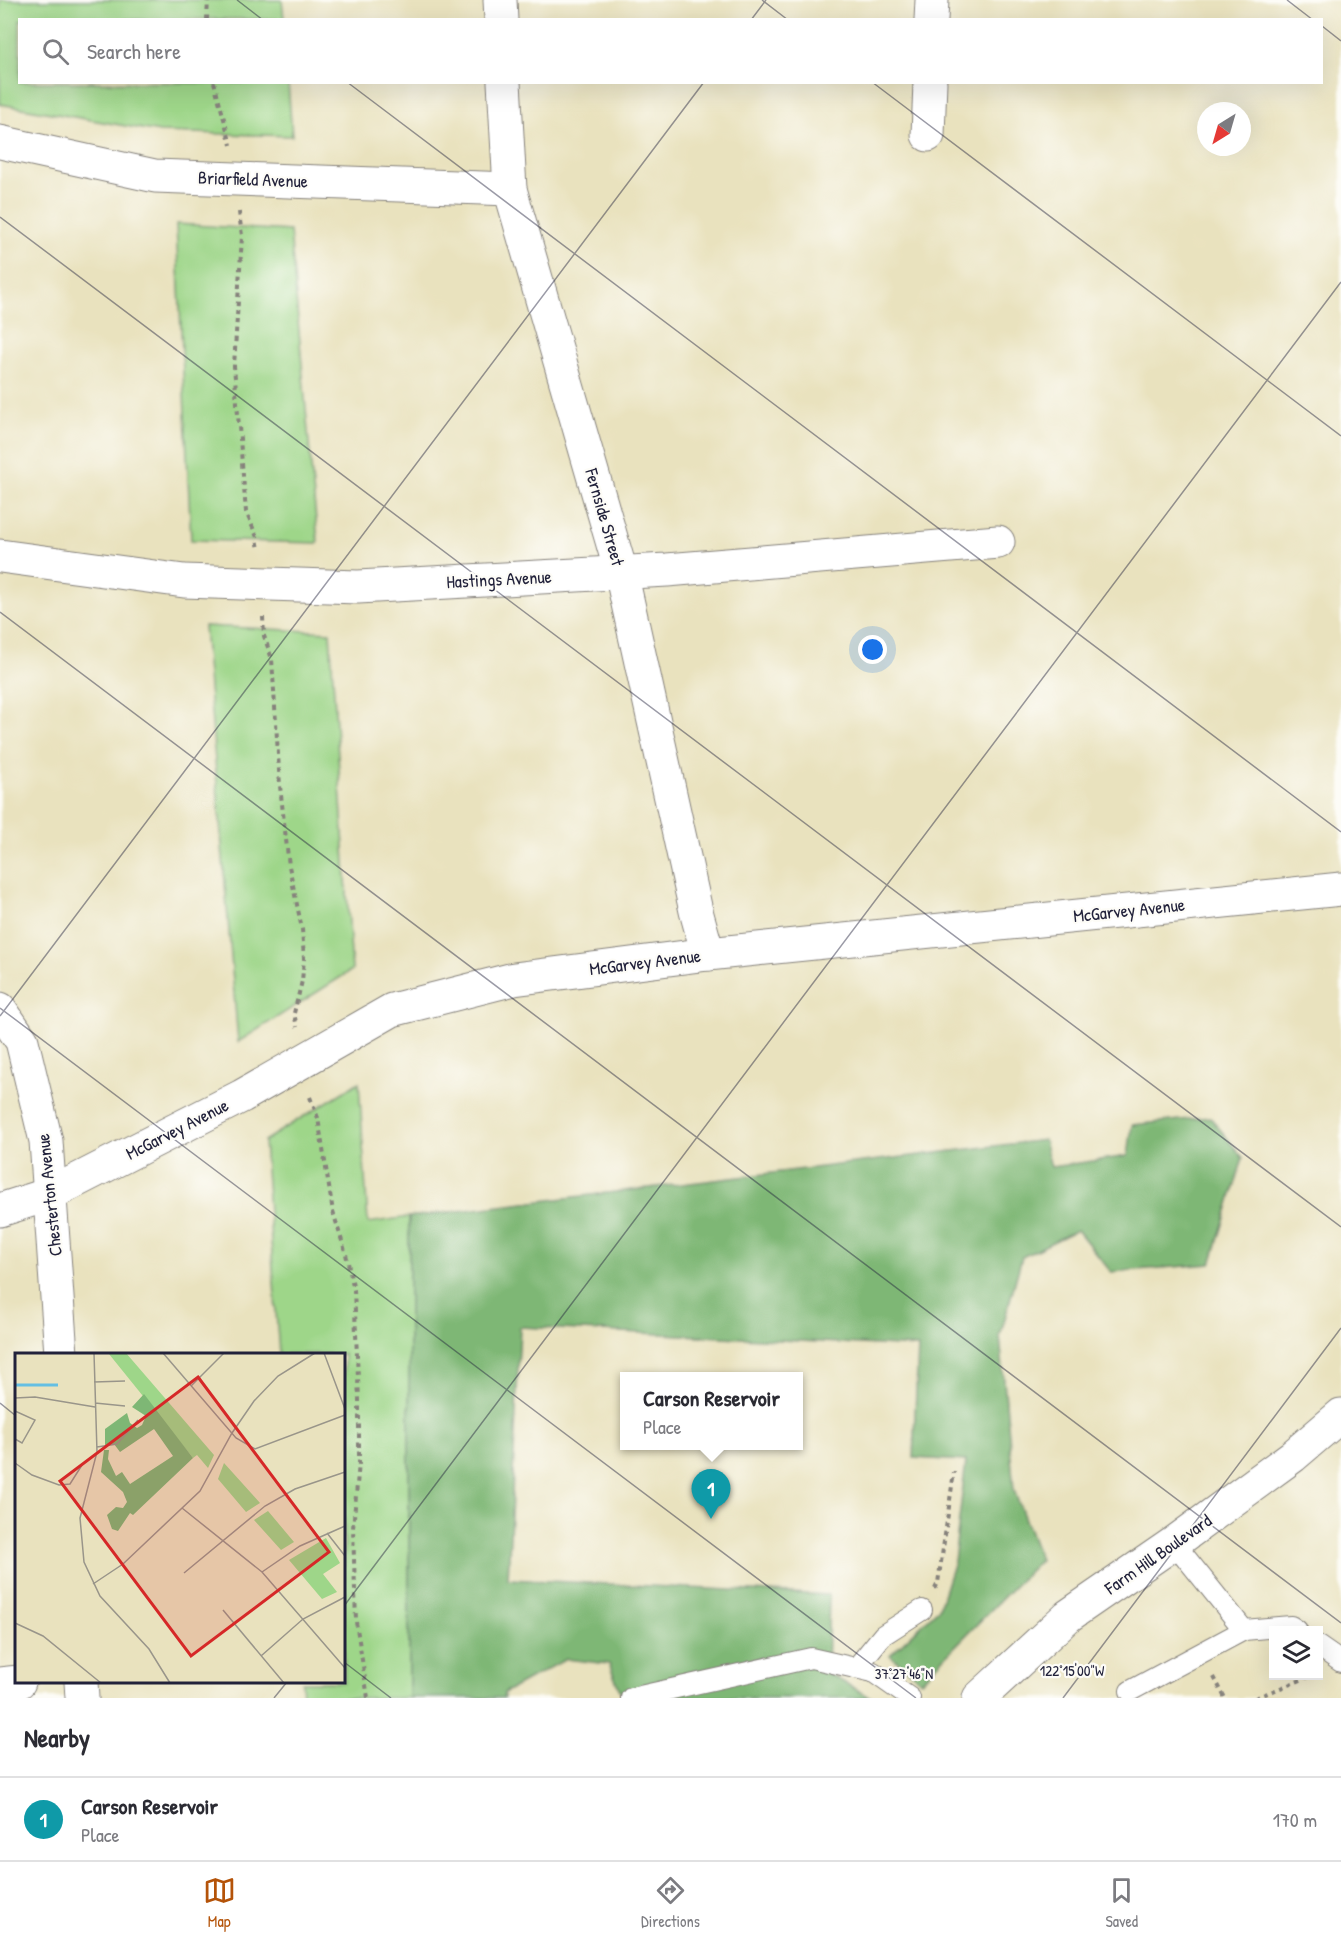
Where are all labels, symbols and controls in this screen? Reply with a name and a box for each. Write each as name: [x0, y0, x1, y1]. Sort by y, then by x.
search box: [18, 18, 1323, 84]
icon: search: [39, 35, 72, 68]
text: Search here: [87, 36, 181, 66]
north arrow: [1197, 102, 1251, 156]
street label: Briarfield Avenue: [198, 165, 308, 193]
street label: Fernside Street: [579, 464, 631, 569]
street label: Hastings Avenue: [446, 564, 552, 594]
your location: [858, 635, 887, 664]
street label: McGarvey Avenue: [1072, 892, 1186, 928]
street label: McGarvey Avenue: [588, 943, 702, 981]
street label: McGarvey Avenue: [121, 1092, 233, 1166]
street label: Chesterton Avenue: [30, 1132, 68, 1258]
inset map: [15, 1353, 345, 1683]
popup: [620, 1372, 803, 1450]
text: Carson Reservoir: [643, 1383, 780, 1413]
text: Place: [643, 1413, 682, 1440]
pin: 1: [692, 1470, 730, 1519]
street label: Farm Hill Boulevard: [1099, 1508, 1216, 1601]
map controls: [1269, 1626, 1323, 1680]
button: layers: [1269, 1626, 1323, 1680]
text: 122°15'00"W: [1040, 1660, 1105, 1681]
text: 37°27'46"N: [875, 1663, 933, 1684]
text: Nearby: [24, 1720, 90, 1755]
text: Carson Reservoir: [81, 1791, 218, 1821]
text: 1: [40, 1806, 47, 1833]
text: 170 m: [1273, 1806, 1317, 1833]
text: Place: [81, 1821, 120, 1848]
tab: Map: [203, 1874, 236, 1932]
tab: Directions: [641, 1874, 700, 1932]
tab: Saved: [1105, 1874, 1138, 1932]

